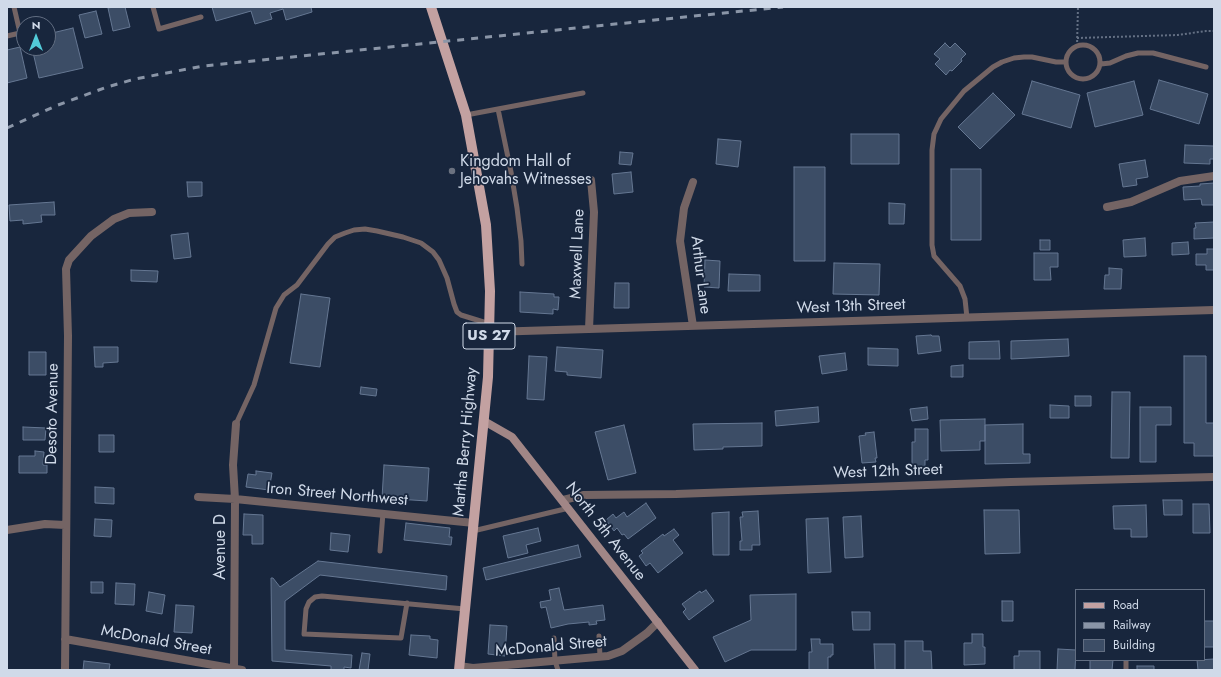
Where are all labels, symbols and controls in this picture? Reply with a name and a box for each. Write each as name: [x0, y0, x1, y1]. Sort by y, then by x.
north arrow: [16, 16, 56, 56]
text: N: [32, 17, 40, 33]
place label: Kingdom Hall of Jehovahs Witnesses: [460, 152, 591, 190]
marker: Kingdom Hall of Jehovahs Witnesses: [447, 166, 457, 176]
street label: Maxwell Lane: [567, 209, 589, 299]
street label: Arthur Lane: [686, 235, 714, 315]
street label: West 13th Street: [796, 296, 906, 318]
road number: US 27: [463, 323, 515, 349]
street label: Desoto Avenue: [43, 363, 63, 465]
street label: Martha Berry Highway: [450, 366, 482, 518]
street label: West 12th Street: [833, 460, 943, 484]
street label: Iron Street Northwest: [265, 479, 409, 511]
street label: North 5th Avenue: [561, 479, 649, 585]
street label: Avenue D: [211, 514, 231, 580]
legend: [1075, 589, 1205, 661]
text: Road: [1113, 596, 1139, 614]
text: Railway: [1113, 616, 1151, 634]
street label: McDonald Street: [99, 622, 213, 660]
street label: McDonald Street: [494, 633, 608, 661]
text: Building: [1113, 636, 1155, 654]

